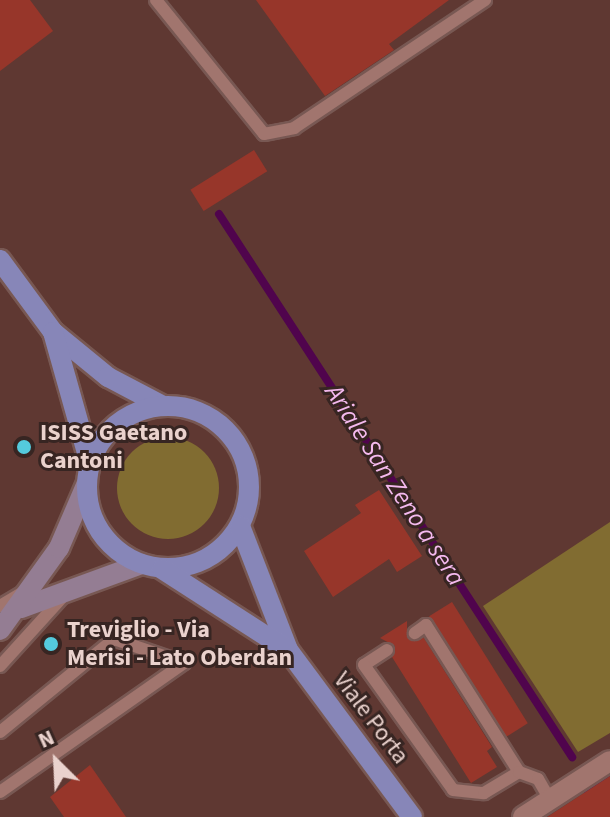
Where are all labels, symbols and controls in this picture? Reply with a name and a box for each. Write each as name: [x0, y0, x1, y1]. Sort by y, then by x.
water label: Ariale San Zeno a sera: [318, 378, 472, 592]
place label: ISISS Gaetano Cantoni: [40, 419, 187, 475]
marker: ISISS Gaetano Cantoni: [15, 438, 33, 456]
place label: Treviglio - Via Merisi - Lato Oberdan: [67, 616, 292, 672]
marker: Treviglio - Via Merisi - Lato Oberdan: [42, 635, 60, 653]
street label: Viale Porta: [327, 667, 415, 769]
north arrow: [16, 721, 96, 801]
text: N: [33, 721, 59, 757]

